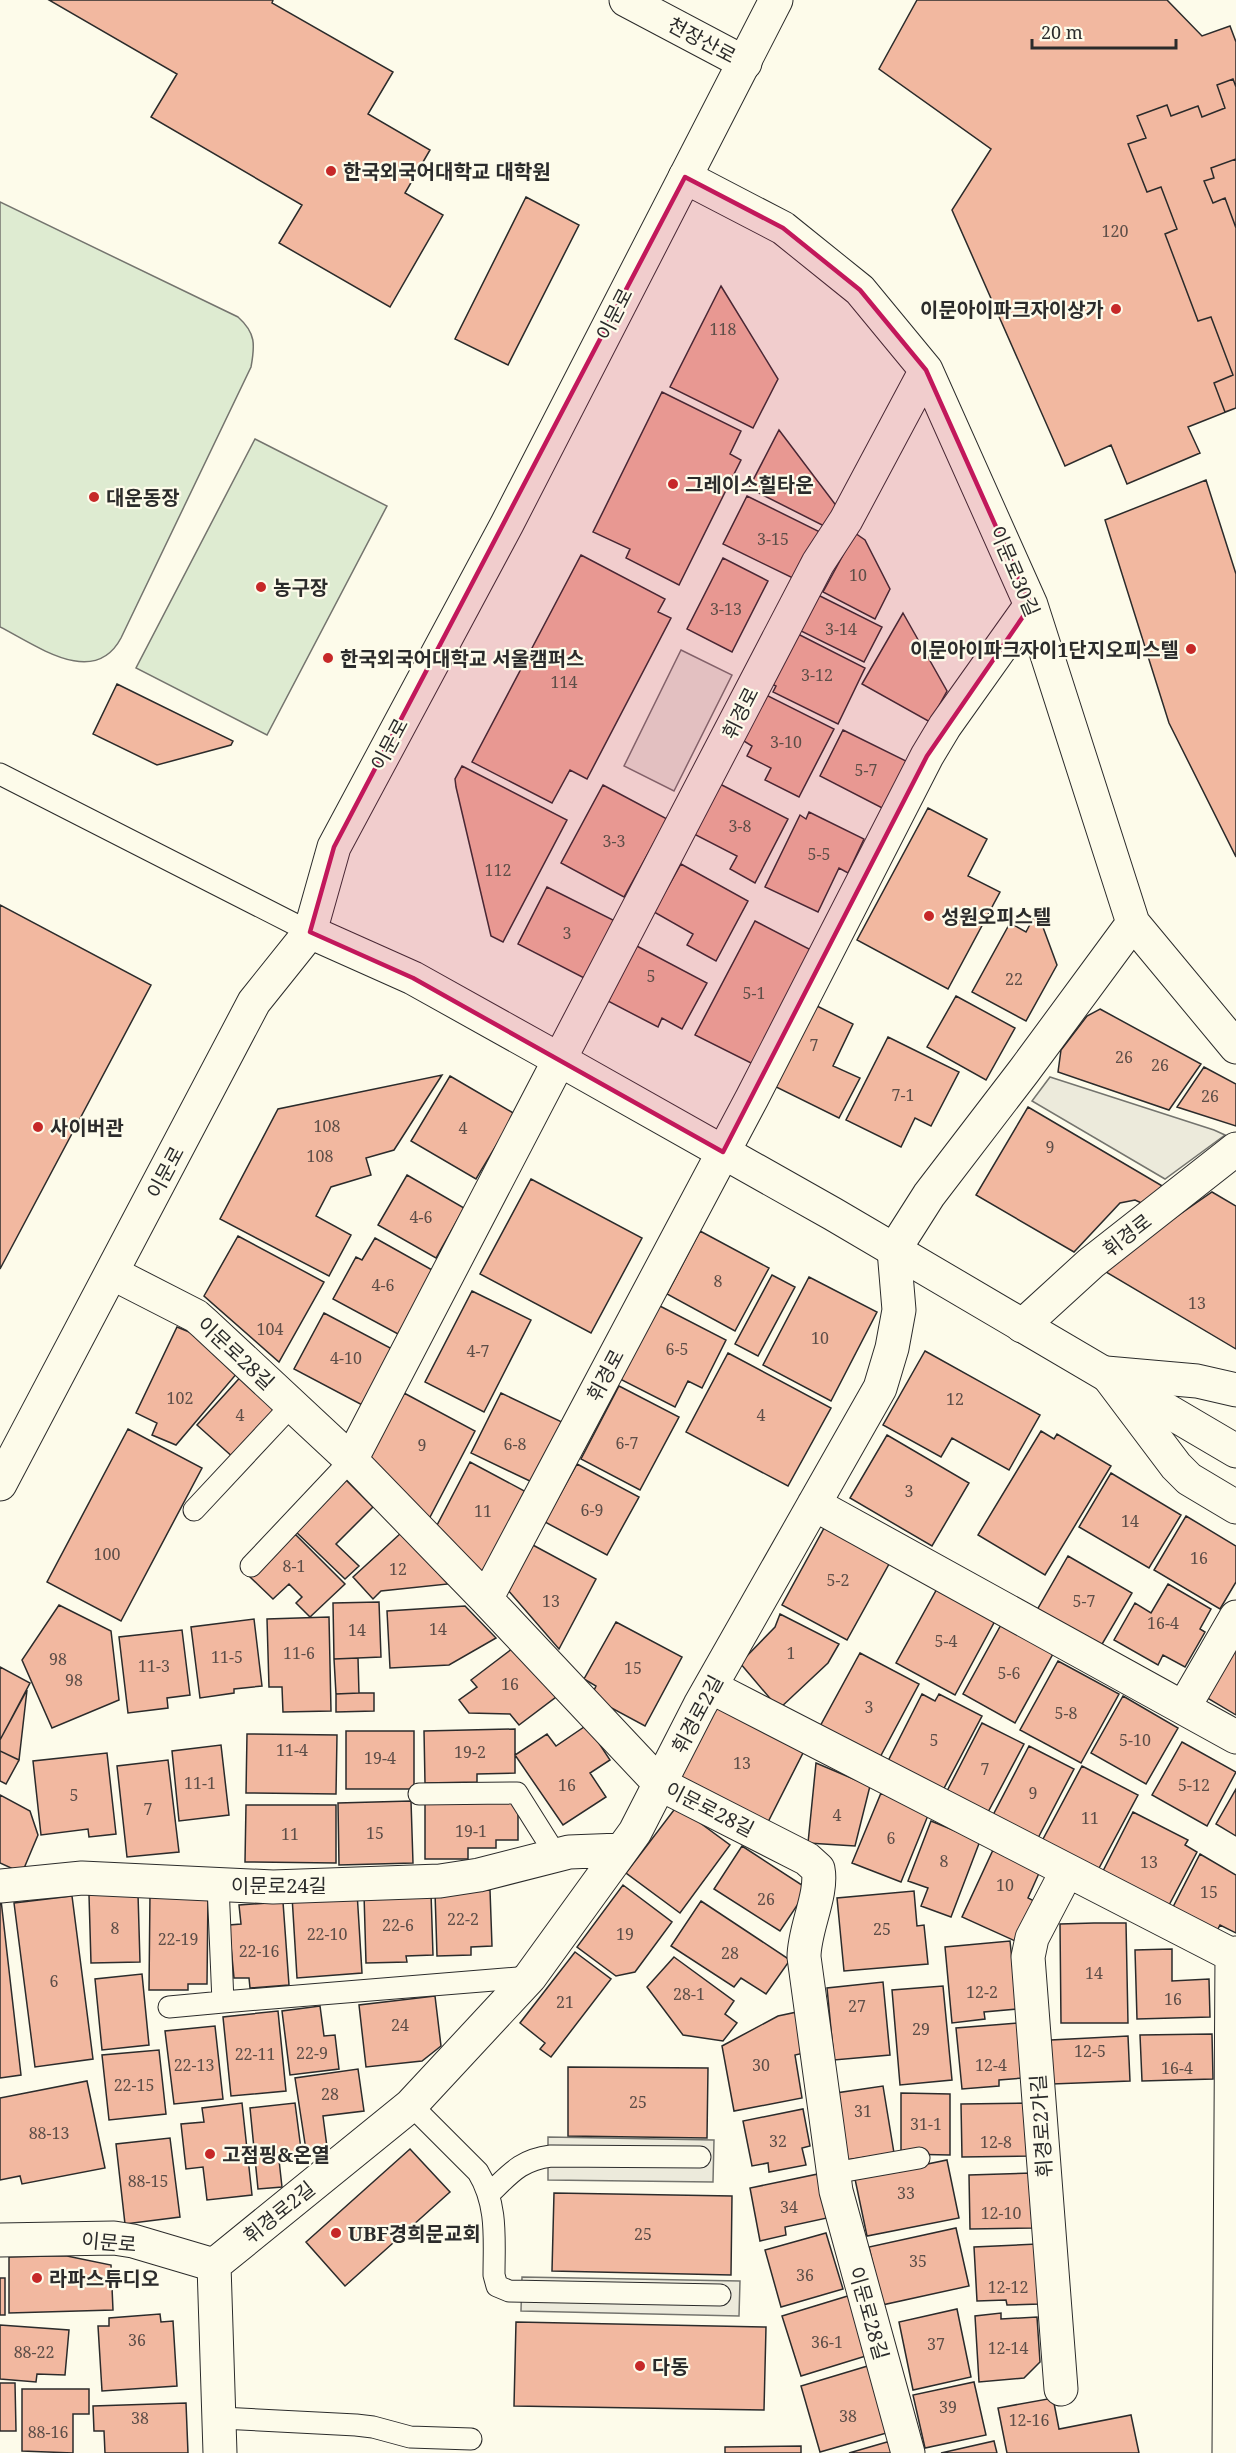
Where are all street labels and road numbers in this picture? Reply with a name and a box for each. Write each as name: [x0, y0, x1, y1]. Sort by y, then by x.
street label: 천장산로: [663, 11, 741, 69]
street label: 이문로: [589, 283, 639, 345]
street label: 이문로30길: [984, 522, 1046, 620]
street label: 휘경로: [715, 682, 765, 744]
street label: 이문로: [364, 713, 414, 775]
street label: 이문로: [140, 1141, 190, 1203]
street label: 휘경로: [1097, 1207, 1157, 1263]
street label: 이문로28길: [192, 1310, 280, 1396]
street label: 휘경로: [580, 1344, 630, 1406]
street label: 휘경로2길: [665, 1670, 729, 1758]
street label: 이문로28길: [661, 1775, 759, 1843]
street label: 이문로24길: [231, 1872, 327, 1899]
street label: 휘경로2가길: [1024, 2074, 1058, 2178]
street label: 휘경로2길: [238, 2175, 320, 2249]
street label: 이문로: [80, 2226, 138, 2258]
street label: 이문로28길: [843, 2263, 895, 2363]

